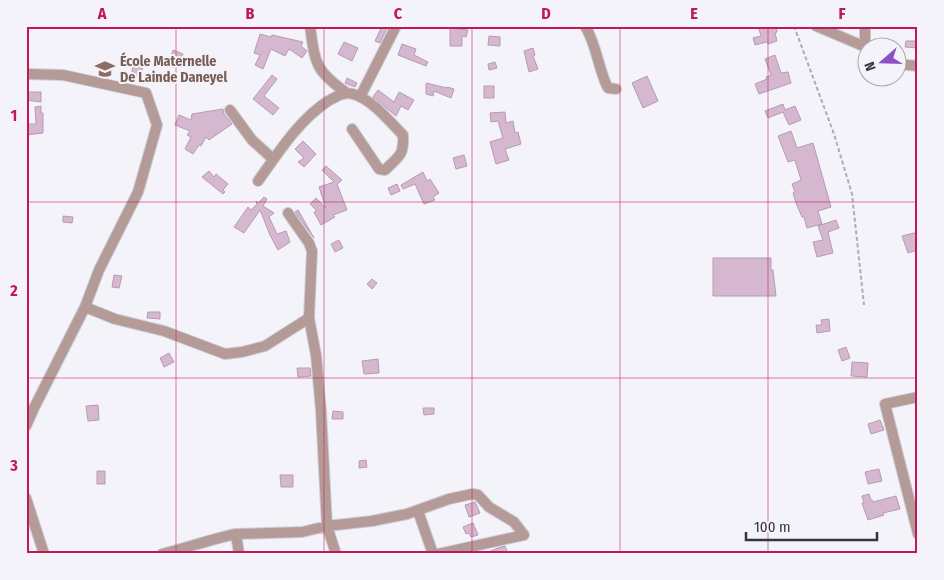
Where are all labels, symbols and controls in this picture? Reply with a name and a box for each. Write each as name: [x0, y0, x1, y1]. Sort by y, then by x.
text: A: [97, 4, 107, 23]
text: B: [246, 4, 255, 23]
text: C: [394, 4, 403, 23]
text: D: [541, 4, 551, 23]
text: E: [690, 4, 698, 23]
text: F: [838, 4, 846, 23]
north arrow: [856, 38, 906, 88]
place label: École Maternelle De Lainde Daneyel: [120, 52, 227, 86]
school or university icon: École Maternelle De Lainde Daneyel: [94, 58, 116, 80]
text: N: [861, 59, 880, 73]
text: 1: [11, 106, 17, 125]
text: 2: [9, 281, 18, 300]
text: 3: [9, 456, 18, 475]
scale bar: [746, 510, 878, 542]
text: 100 m: [754, 518, 791, 536]

